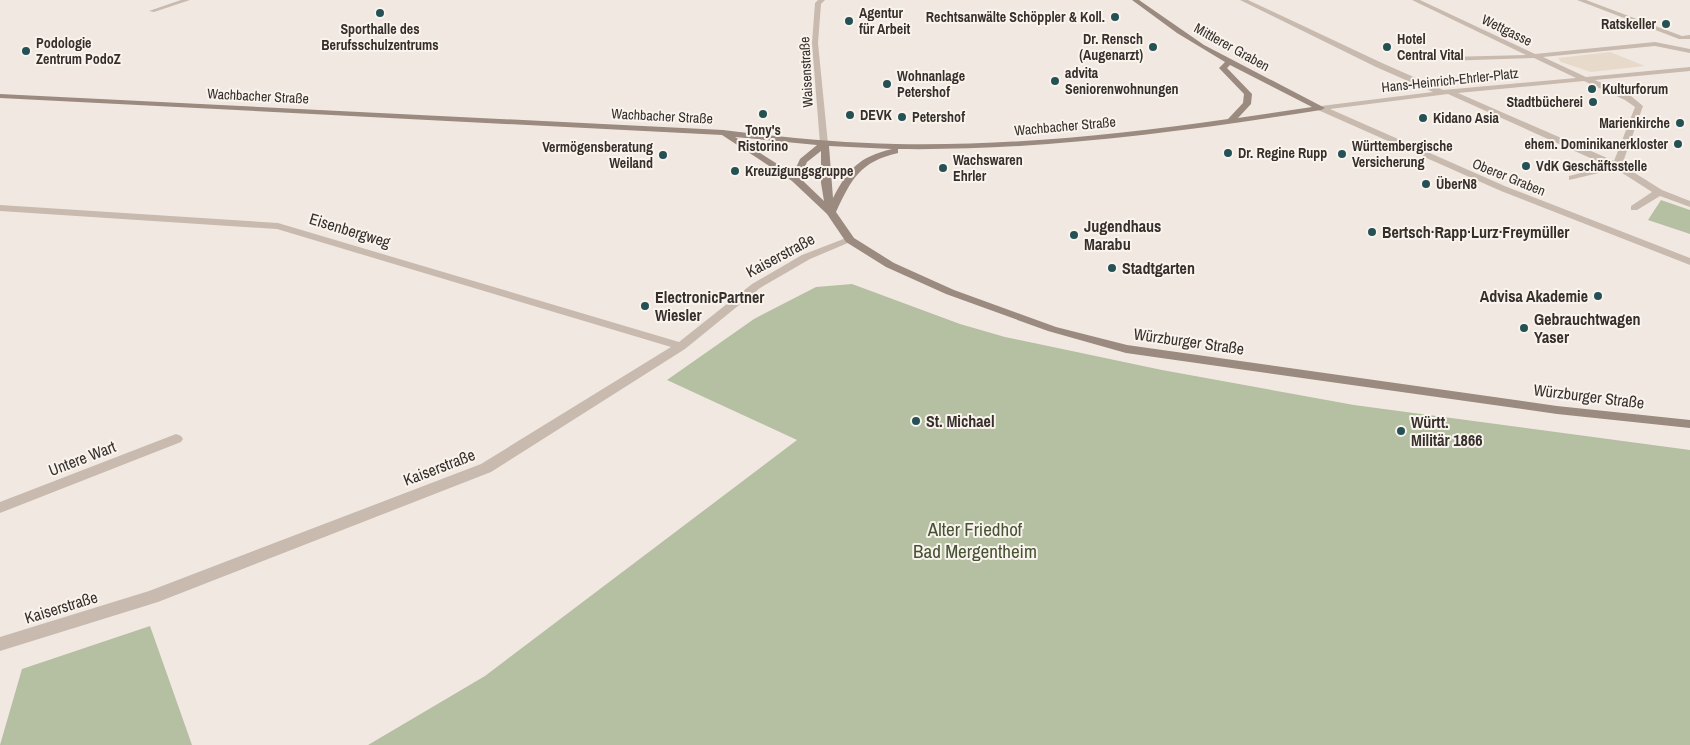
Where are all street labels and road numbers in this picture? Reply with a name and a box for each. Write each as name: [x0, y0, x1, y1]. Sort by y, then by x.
street label: Wettgasse: [1479, 10, 1535, 50]
street label: Mittlerer Graben: [1191, 19, 1273, 75]
street label: Waisenstraße: [795, 36, 817, 108]
street label: Hans-Heinrich-Ehrler-Platz: [1381, 64, 1520, 96]
street label: Wachbacher Straße: [207, 84, 309, 108]
street label: Wachbacher Straße: [611, 104, 713, 128]
street label: Wachbacher Straße: [1014, 113, 1116, 139]
street label: Oberer Graben: [1470, 154, 1548, 200]
street label: Eisenbergweg: [307, 207, 394, 253]
street label: Kaiserstraße: [742, 228, 818, 282]
street label: Würzburger Straße: [1132, 322, 1246, 360]
street label: Würzburger Straße: [1532, 378, 1646, 414]
street label: Untere Wart: [45, 435, 119, 481]
street label: Kaiserstraße: [400, 443, 478, 491]
street label: Kaiserstraße: [22, 586, 100, 628]

